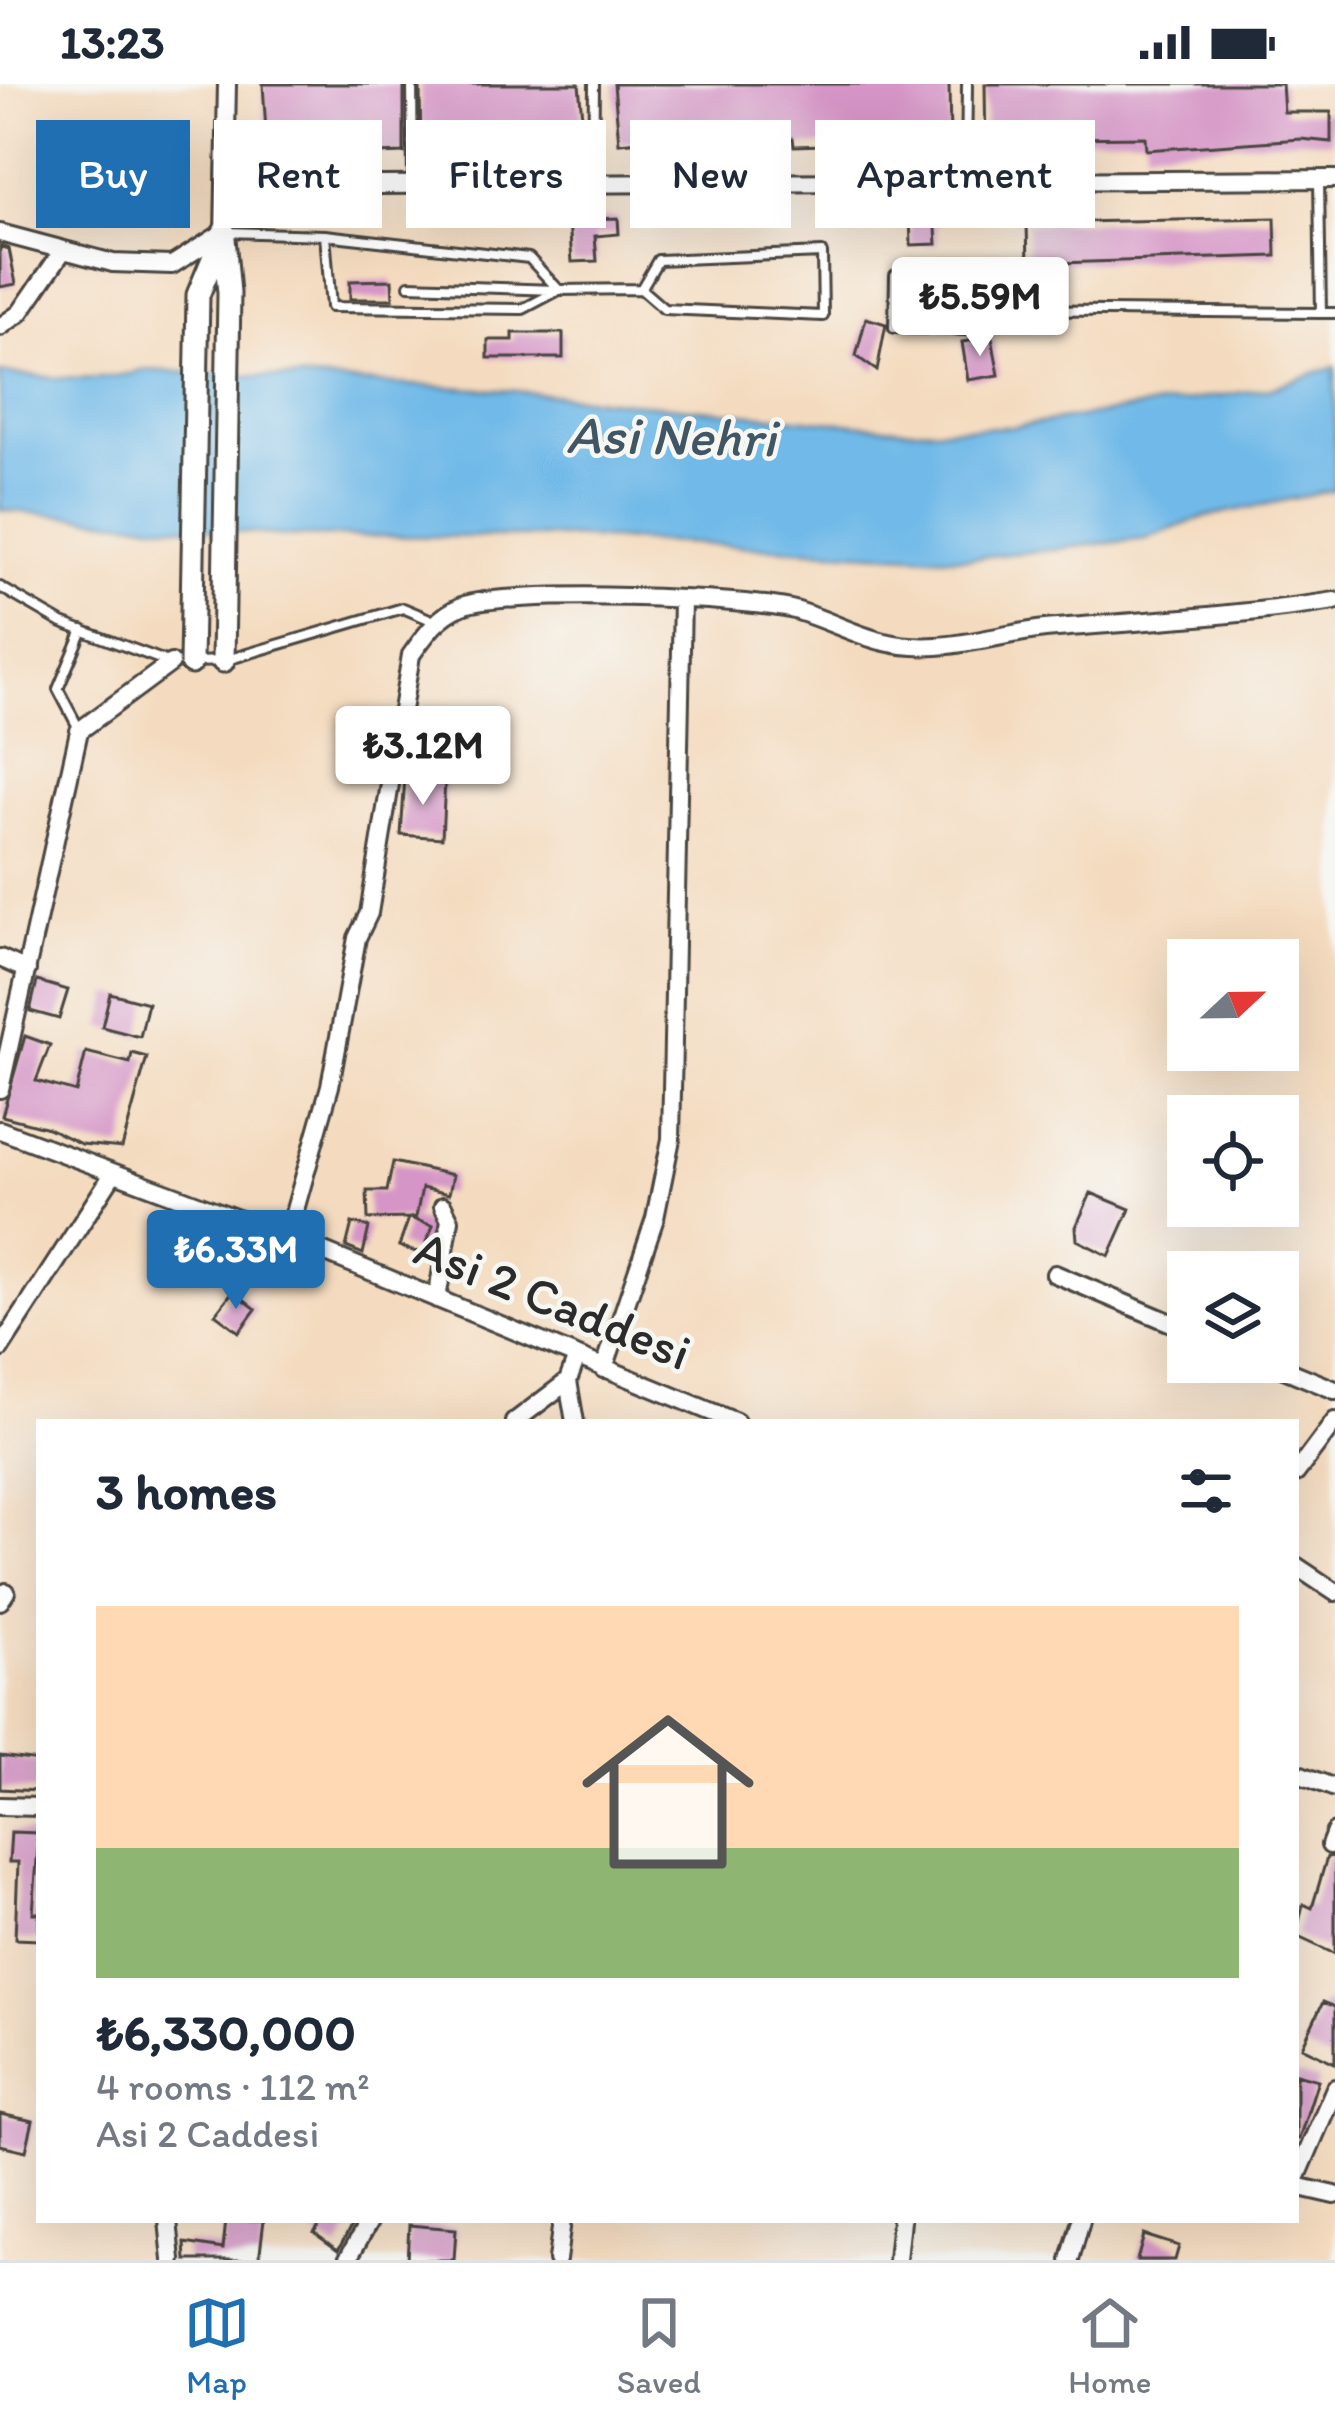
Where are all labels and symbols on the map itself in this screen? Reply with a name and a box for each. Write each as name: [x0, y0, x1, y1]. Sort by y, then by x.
pin: ₺5.59M: [882, 257, 1078, 359]
water label: Asi Nehri: [566, 402, 782, 470]
pin: ₺3.12M: [325, 706, 521, 808]
north arrow: [1167, 939, 1299, 1071]
pin: ₺6.33M: [138, 1210, 334, 1312]
street label: Asi 2 Caddesi: [406, 1217, 700, 1383]

